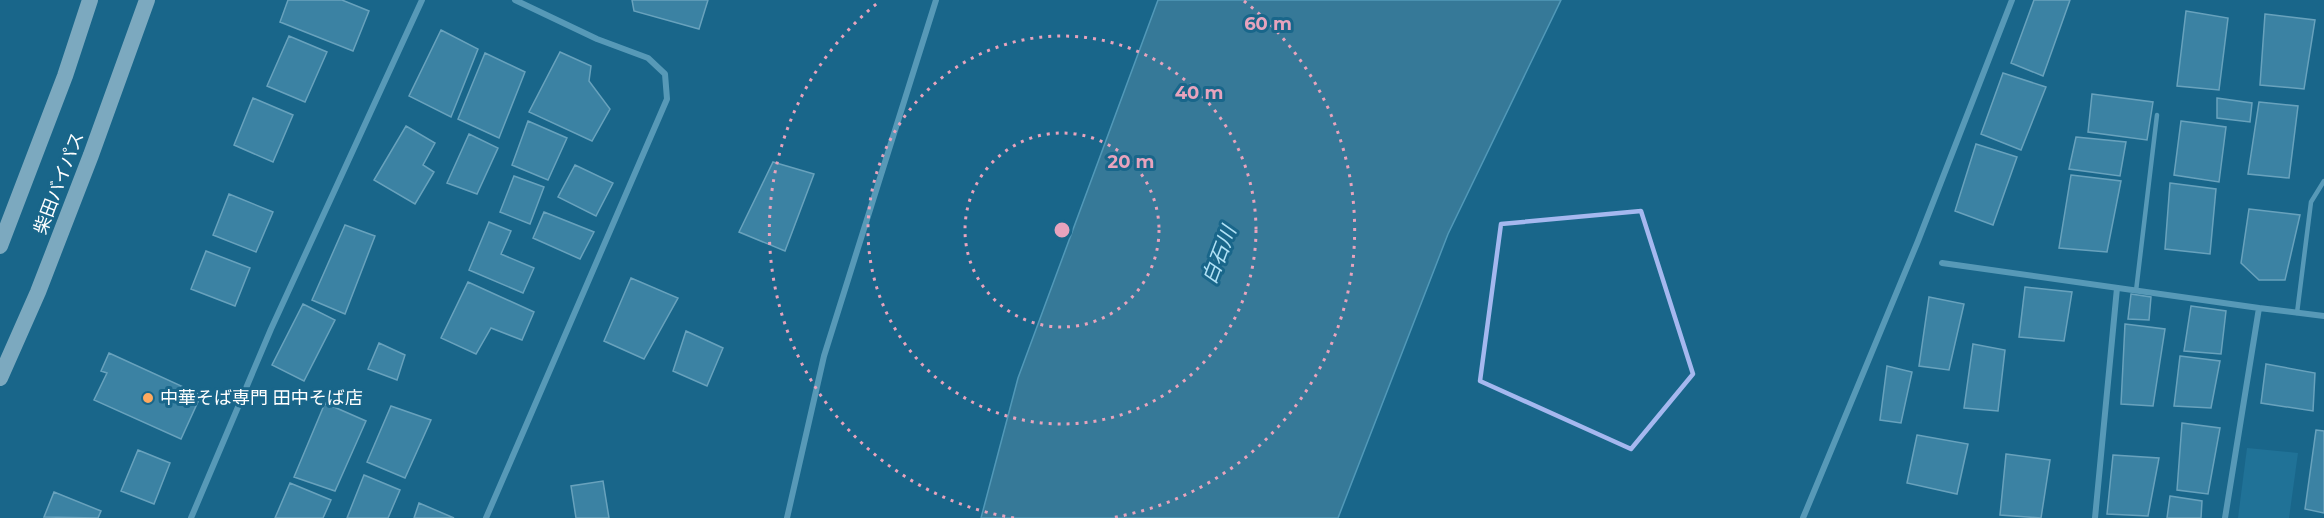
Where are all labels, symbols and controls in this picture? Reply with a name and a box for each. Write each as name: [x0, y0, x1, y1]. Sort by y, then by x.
text: 60 m: [1244, 13, 1292, 35]
text: 40 m: [1175, 82, 1223, 104]
street label: 柴田バイパス: [29, 129, 89, 237]
text: 20 m: [1108, 151, 1154, 173]
centre of rings: [1052, 220, 1072, 240]
water label: 白石川: [1197, 221, 1242, 287]
place label: 中華そば専門 田中そば店: [160, 387, 363, 409]
marker: 中華そば専門 田中そば店: [141, 391, 155, 405]

